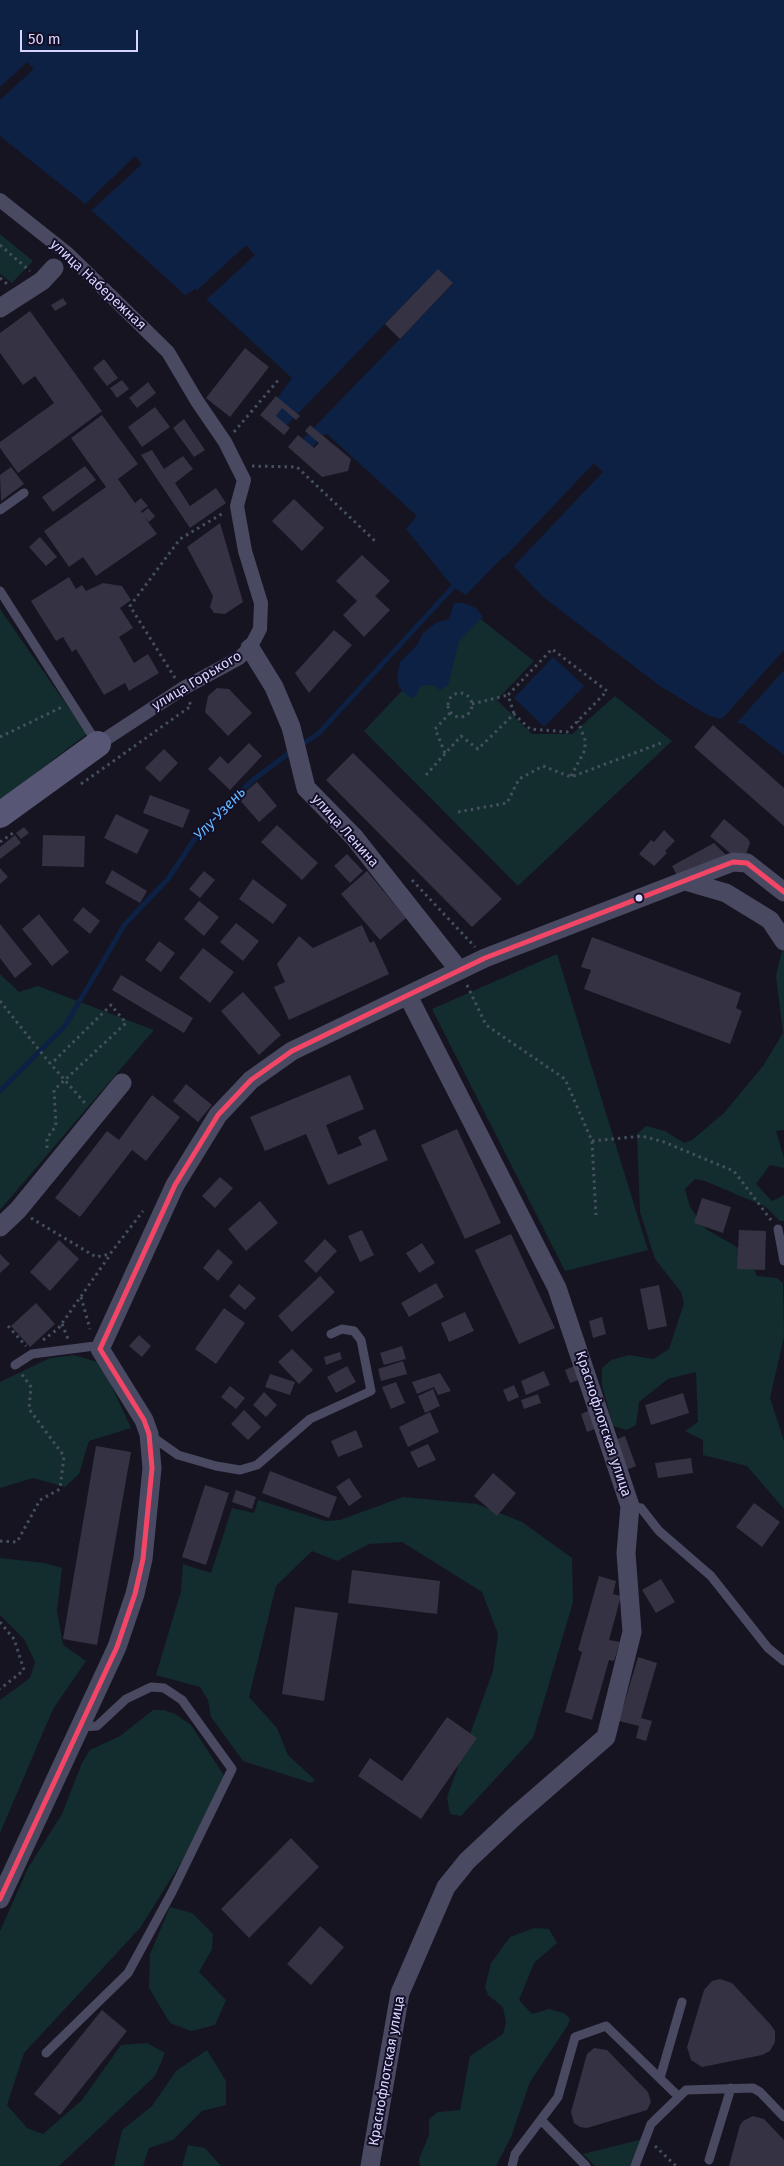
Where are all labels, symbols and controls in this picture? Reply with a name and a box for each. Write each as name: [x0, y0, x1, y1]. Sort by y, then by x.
scale bar: [22, 20, 140, 52]
text: 50 m: [28, 30, 61, 48]
street label: улица Набережная: [47, 236, 149, 334]
street label: улица Горького: [149, 648, 245, 714]
water label: Улу-Узень: [190, 784, 250, 844]
street label: улица Ленина: [308, 791, 382, 871]
unlabelled marker: [634, 893, 644, 903]
street label: Краснофлотская улица: [572, 1349, 634, 1499]
street label: Краснофлотская улица: [366, 1995, 408, 2147]

